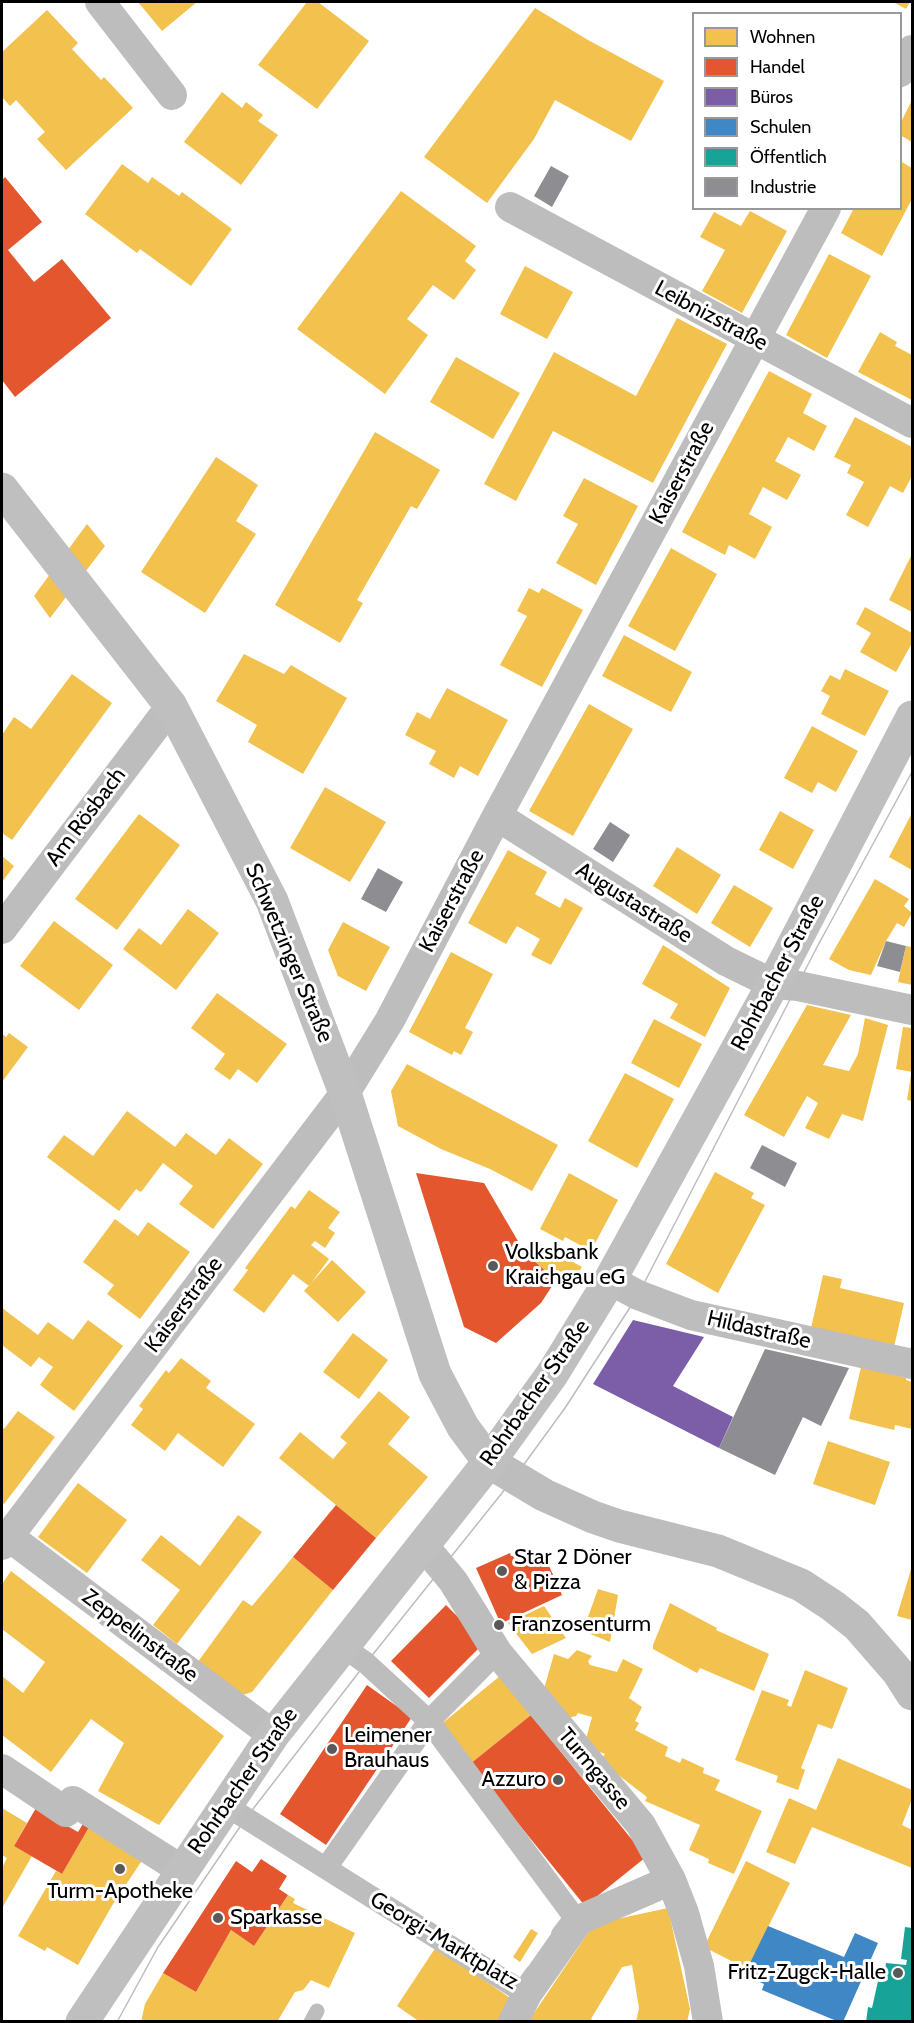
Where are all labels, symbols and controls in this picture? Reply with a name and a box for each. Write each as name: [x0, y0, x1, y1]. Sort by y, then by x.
legend: [692, 12, 902, 210]
text: Wohnen: [750, 26, 815, 48]
text: Handel: [750, 56, 805, 78]
text: Büros: [750, 86, 793, 108]
text: Schulen: [750, 116, 811, 138]
text: Öffentlich: [750, 146, 827, 168]
text: Industrie: [750, 176, 816, 198]
street label: Leibnizstraße: [650, 275, 772, 357]
street label: Kaiserstraße: [644, 417, 720, 529]
street label: Am Rösbach: [40, 763, 132, 871]
street label: Kaiserstraße: [414, 845, 490, 957]
street label: Augustastraße: [571, 857, 697, 949]
street label: Schwetzinger Straße: [239, 860, 339, 1046]
street label: Rohrbacher Straße: [726, 891, 830, 1055]
place label: Volksbank Kraichgau eG: [505, 1240, 625, 1292]
street label: Kaiserstraße: [140, 1252, 228, 1358]
marker: Volksbank Kraichgau eG: [486, 1259, 500, 1273]
street label: Hildastraße: [705, 1305, 813, 1355]
street label: Rohrbacher Straße: [475, 1315, 595, 1471]
place label: Star 2 Döner & Pizza: [514, 1545, 631, 1597]
marker: Star 2 Döner & Pizza: [495, 1564, 509, 1578]
street label: Zeppelinstraße: [77, 1584, 203, 1688]
place label: Franzosenturm: [511, 1612, 651, 1638]
marker: Franzosenturm: [492, 1618, 506, 1632]
street label: Rohrbacher Straße: [183, 1703, 303, 1859]
place label: Leimener Brauhaus: [344, 1723, 432, 1774]
street label: Turmgasse: [552, 1723, 636, 1815]
marker: Leimener Brauhaus: [325, 1742, 339, 1756]
place label: Azzuro: [481, 1767, 546, 1793]
marker: Azzuro: [551, 1773, 565, 1787]
marker: Turm-Apotheke: [113, 1862, 127, 1876]
place label: Turm-Apotheke: [47, 1879, 193, 1905]
street label: Georgi-Marktplatz: [365, 1886, 523, 1996]
place label: Sparkasse: [230, 1905, 322, 1931]
marker: Sparkasse: [211, 1911, 225, 1925]
place label: Fritz-Zugck-Halle: [727, 1960, 886, 1986]
marker: Fritz-Zugck-Halle: [891, 1966, 905, 1980]

